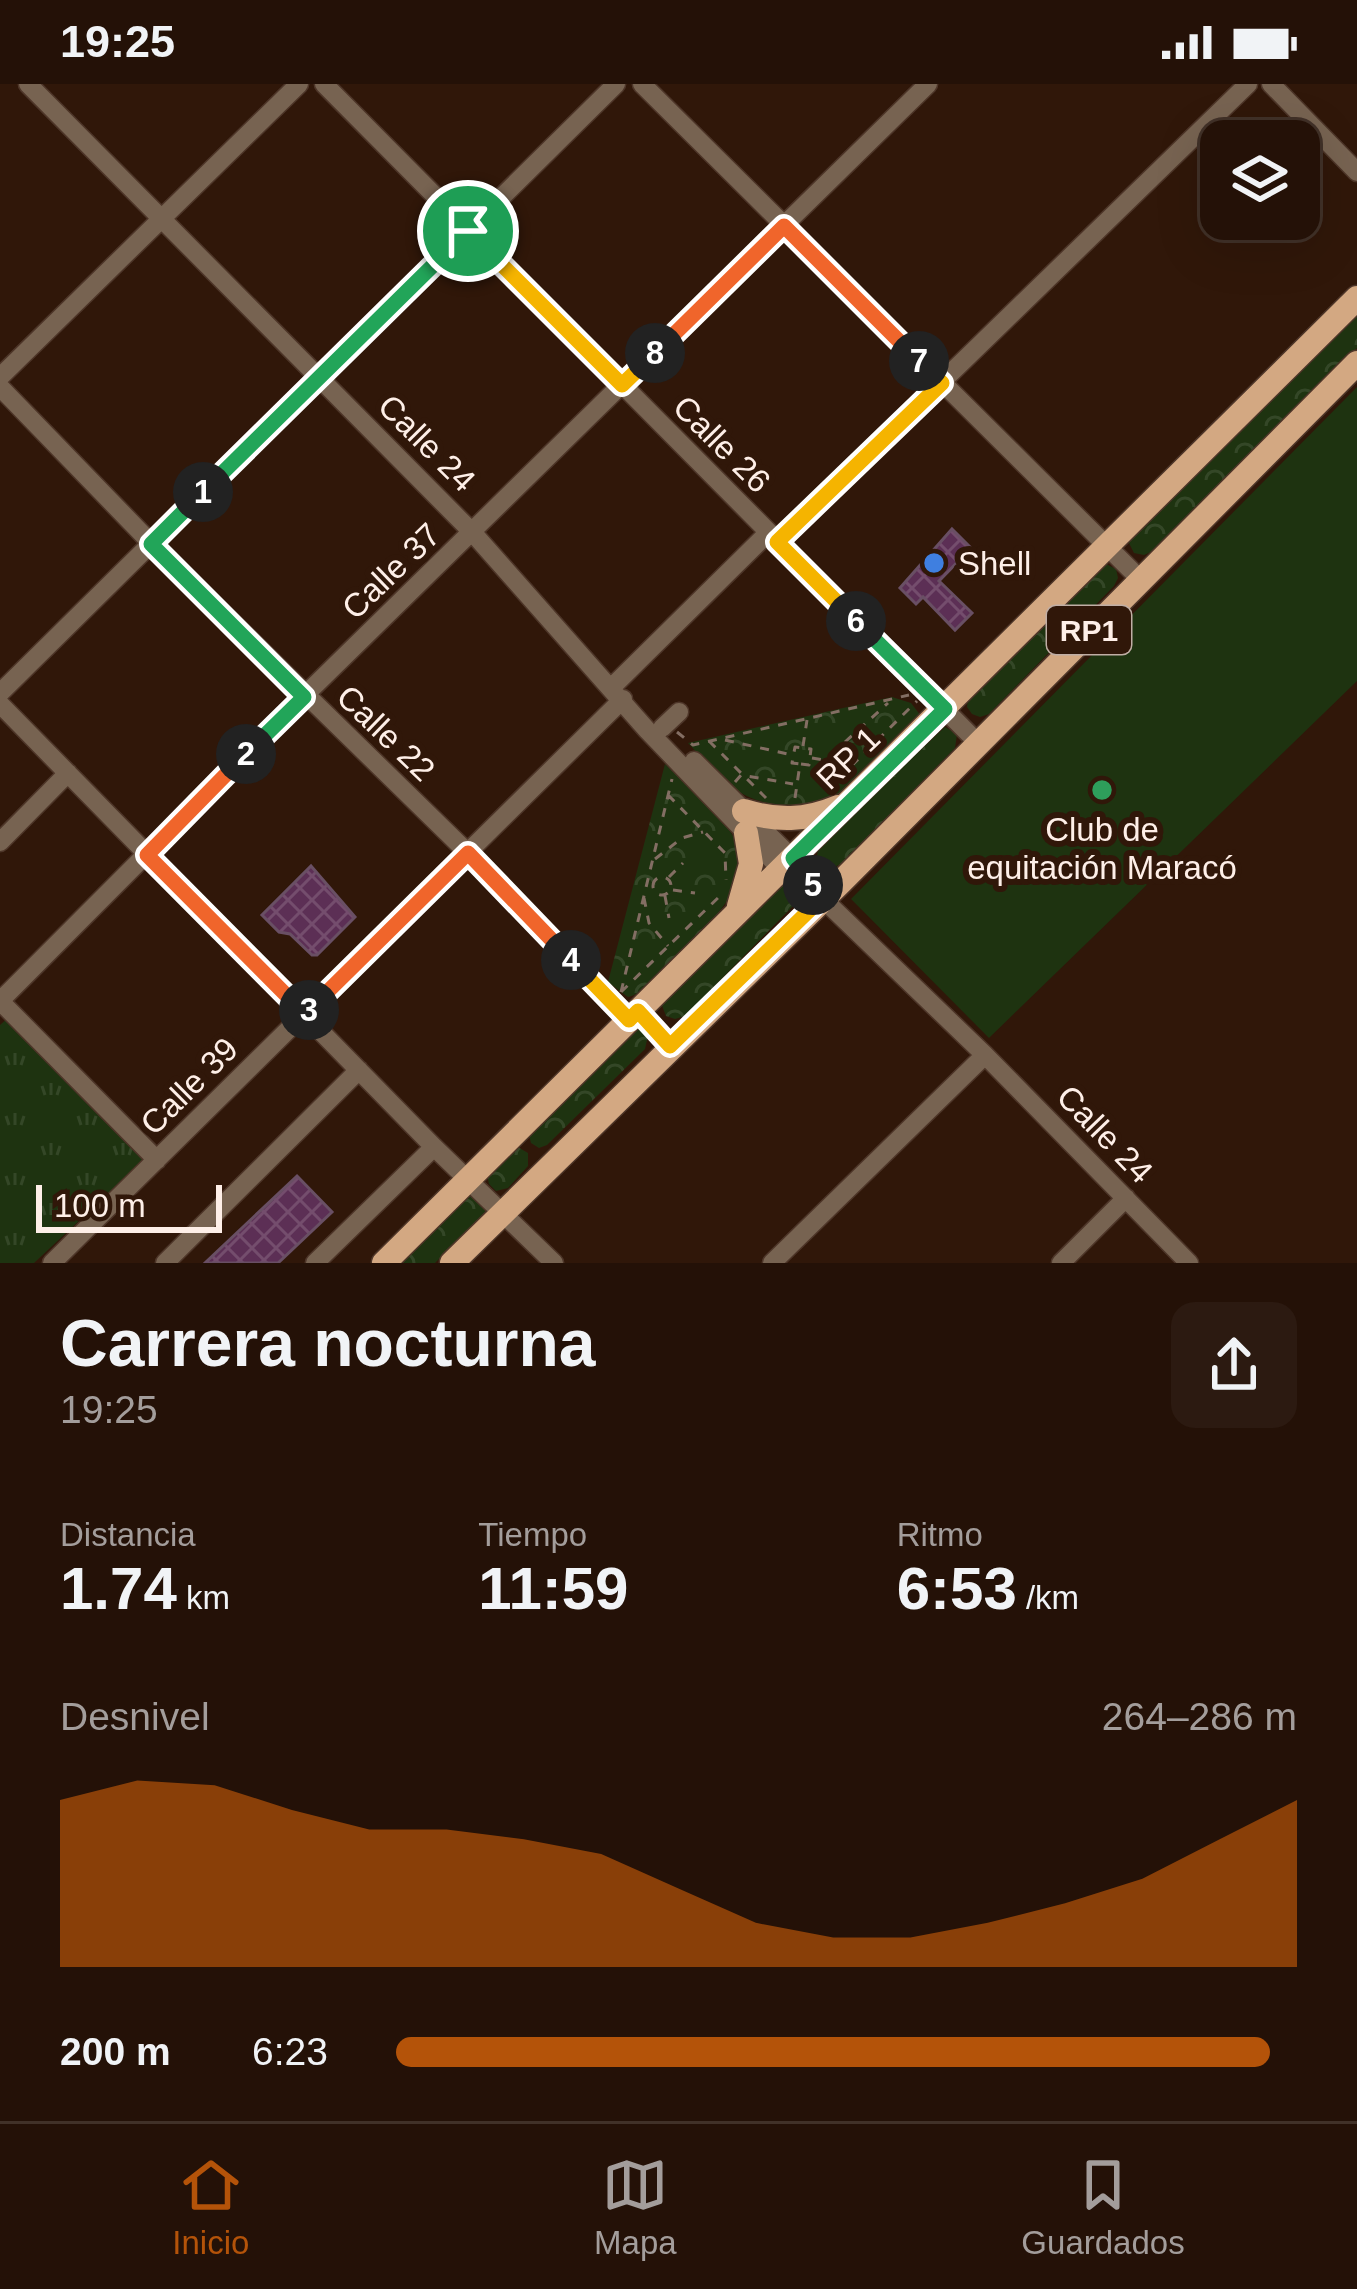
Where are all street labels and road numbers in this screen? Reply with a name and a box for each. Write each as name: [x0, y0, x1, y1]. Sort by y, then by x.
street label: Calle 24: [371, 387, 483, 499]
street label: Calle 26: [666, 388, 778, 500]
street label: Calle 37: [335, 516, 447, 626]
road number: RP1: [1047, 606, 1131, 654]
street label: Calle 22: [330, 678, 442, 788]
street label: RP 1: [809, 719, 887, 797]
street label: Calle 39: [133, 1030, 245, 1142]
street label: Calle 24: [1050, 1078, 1160, 1190]

